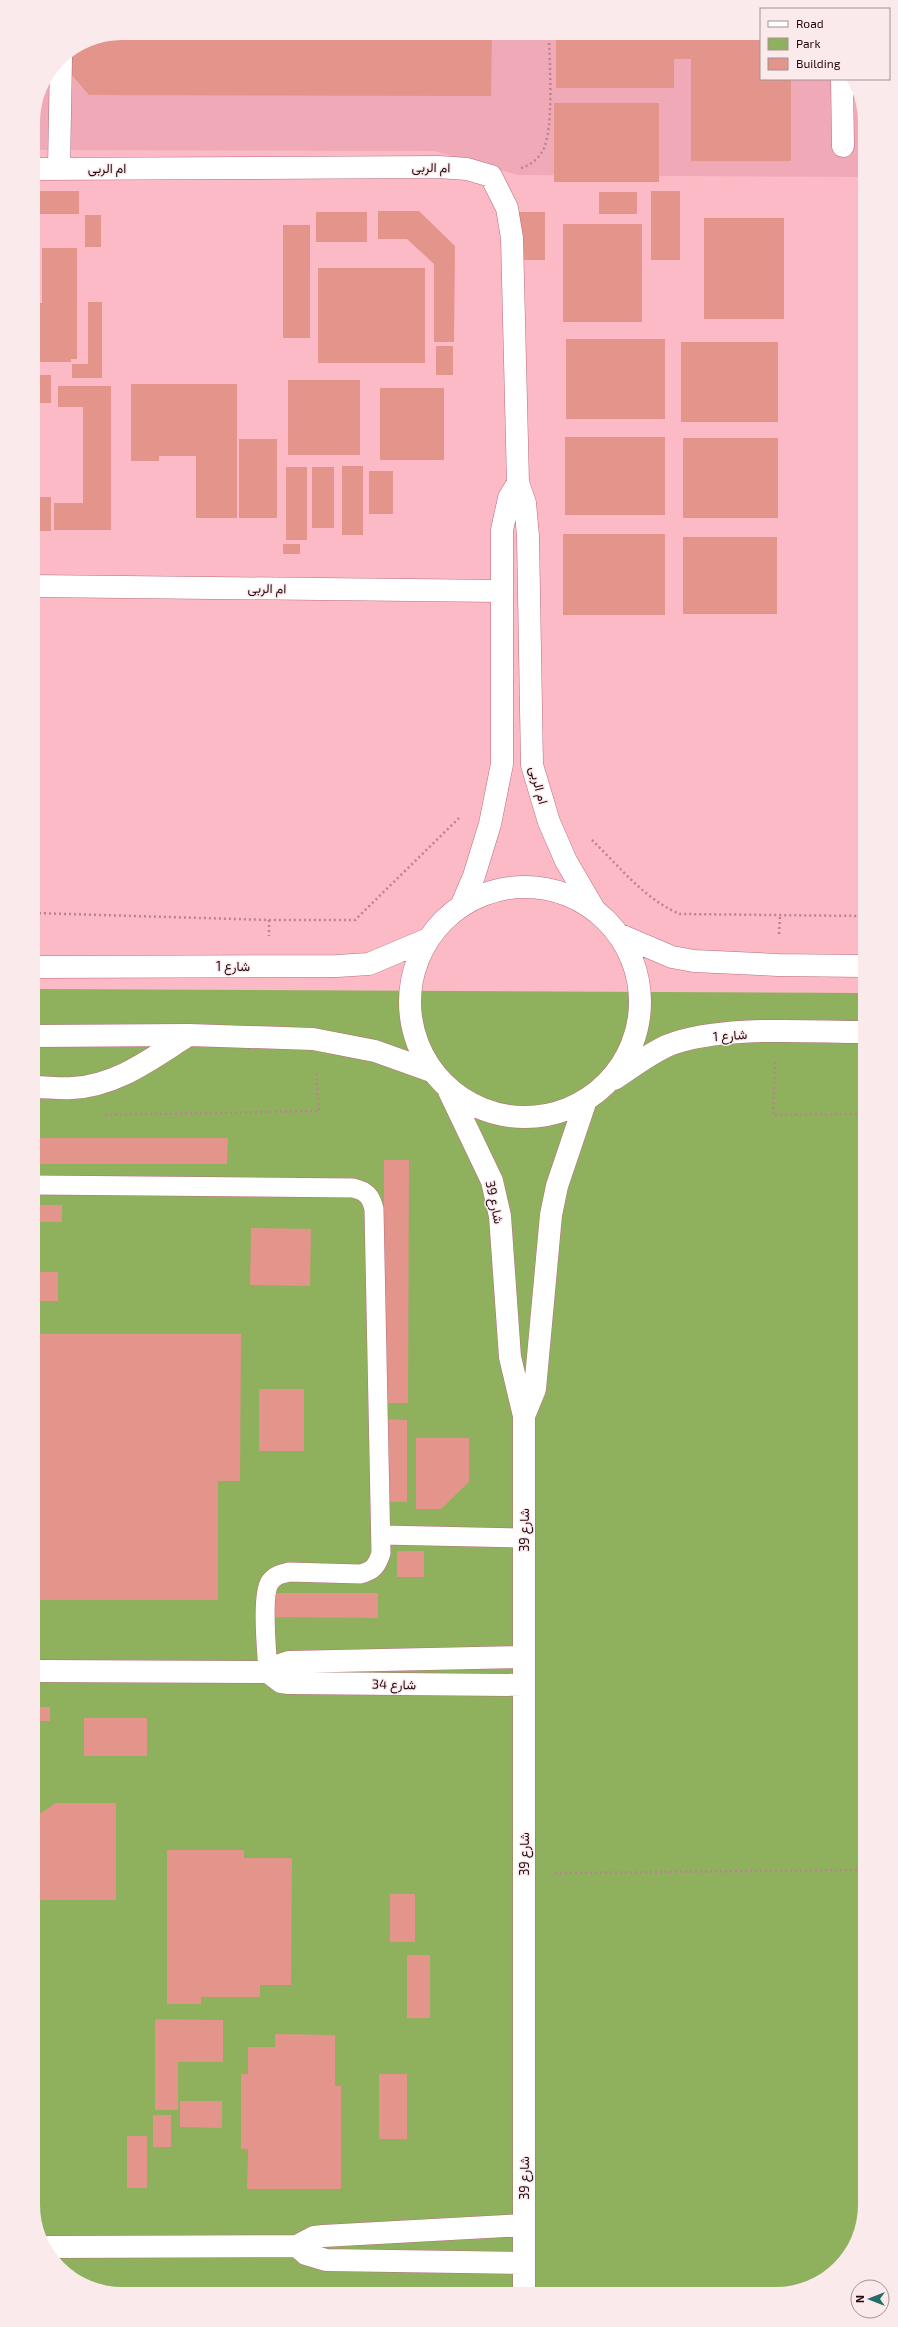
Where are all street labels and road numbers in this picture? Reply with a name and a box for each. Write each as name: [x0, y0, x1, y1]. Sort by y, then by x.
street label: ام الربى: [412, 159, 450, 176]
street label: ام الربى: [88, 160, 126, 177]
street label: ام الربى: [248, 580, 286, 597]
street label: ام الربى: [525, 764, 552, 806]
street label: شارع 1: [216, 958, 250, 976]
street label: شارع 1: [712, 1026, 748, 1046]
street label: شارع 39: [481, 1179, 507, 1225]
street label: شارع 39: [516, 1508, 534, 1552]
street label: شارع 34: [372, 1676, 416, 1694]
street label: شارع 39: [516, 1832, 534, 1876]
street label: شارع 39: [516, 2156, 534, 2200]

